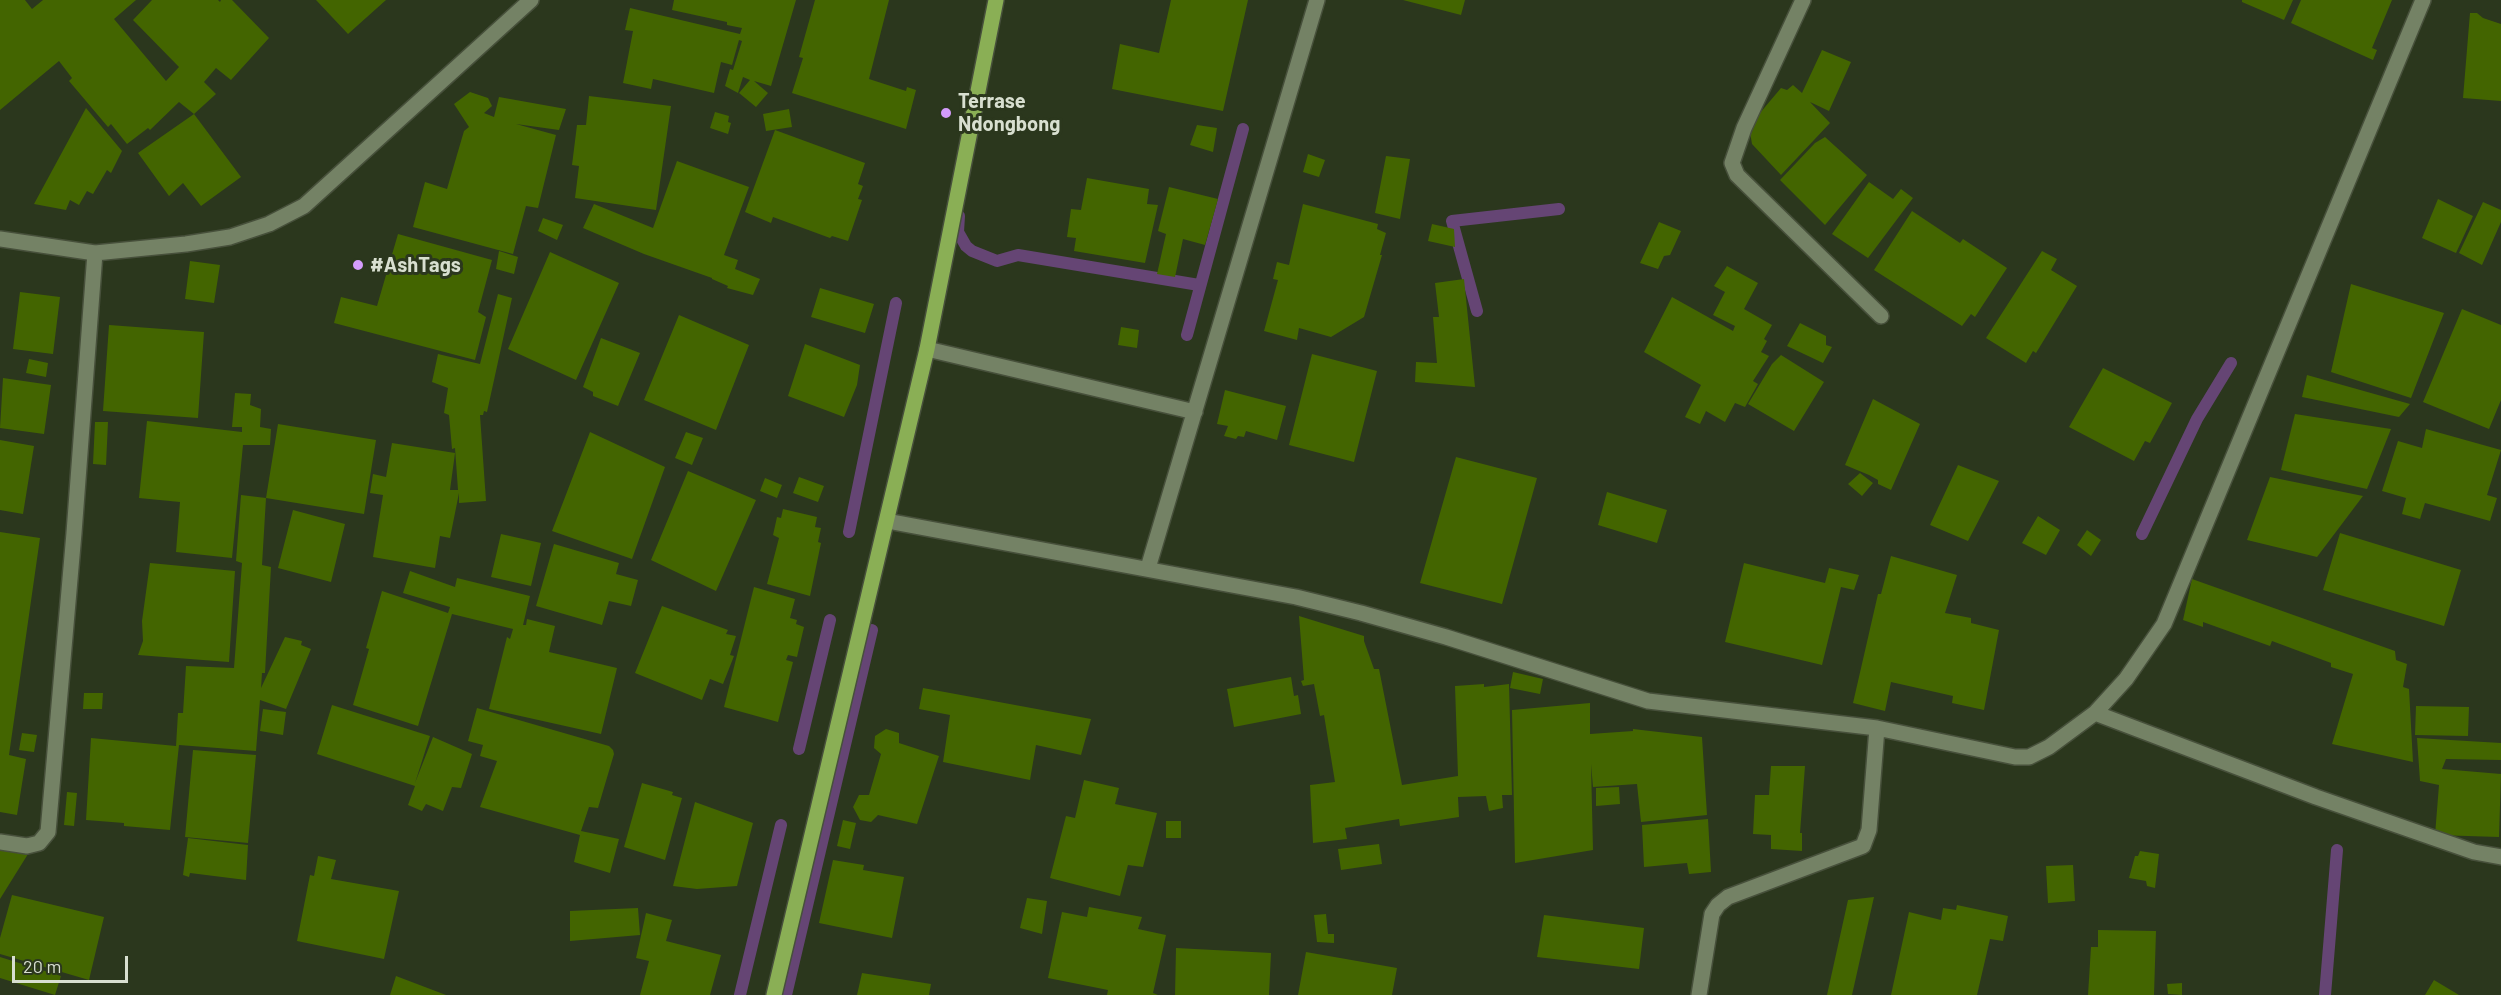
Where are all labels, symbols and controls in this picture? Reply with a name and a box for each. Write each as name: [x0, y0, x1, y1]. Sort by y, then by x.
place label: Terrase Ndongbong: [958, 89, 1060, 136]
marker: Terrase Ndongbong: [939, 106, 953, 120]
place label: #AshTags: [370, 253, 461, 277]
marker: #AshTags: [351, 258, 365, 272]
scale bar: [15, 944, 130, 982]
text: 20 m: [23, 955, 61, 977]

